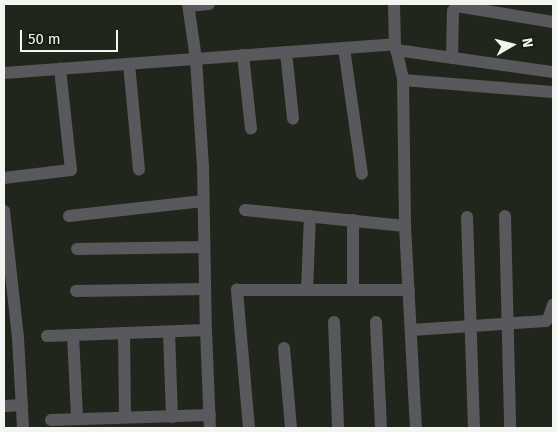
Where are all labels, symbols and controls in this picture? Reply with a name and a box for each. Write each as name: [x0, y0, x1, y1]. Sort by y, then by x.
scale bar: [22, 20, 120, 52]
north arrow: [487, 20, 537, 70]
text: 50 m: [28, 30, 61, 48]
text: N: [518, 37, 536, 49]

